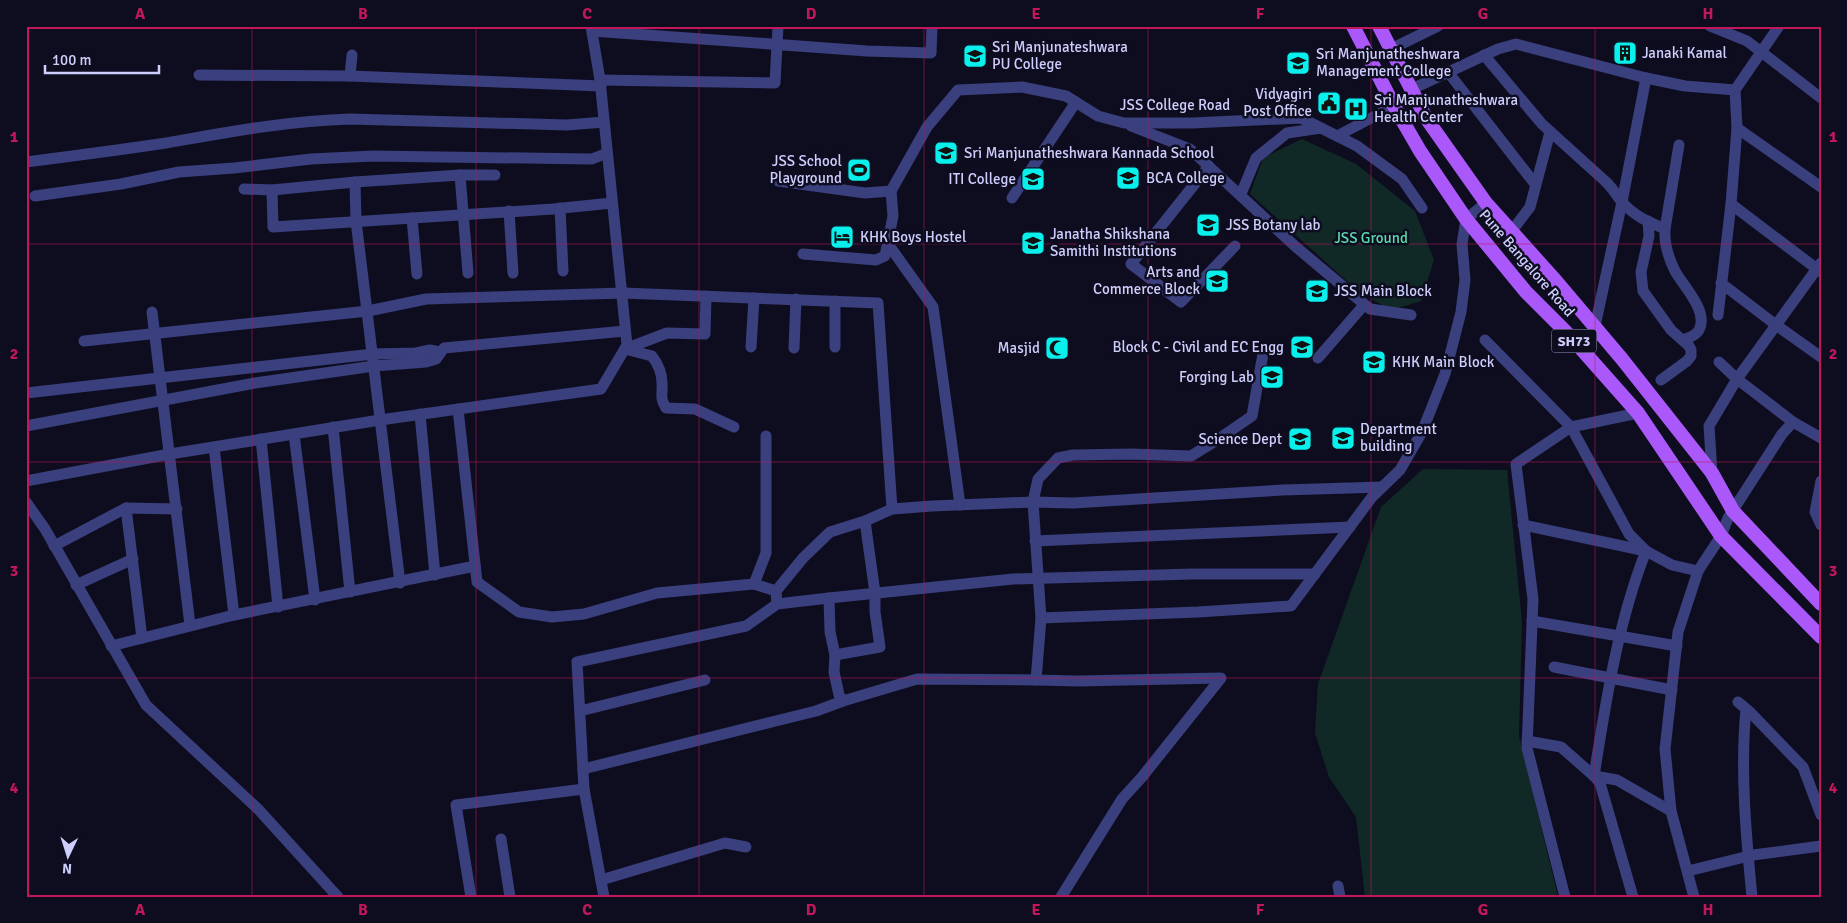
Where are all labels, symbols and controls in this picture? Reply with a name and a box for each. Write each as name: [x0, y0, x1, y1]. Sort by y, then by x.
text: A: [135, 4, 146, 24]
text: B: [358, 4, 368, 24]
text: C: [582, 4, 592, 24]
text: D: [806, 4, 817, 24]
text: E: [1031, 4, 1041, 24]
text: F: [1256, 4, 1265, 24]
text: G: [1478, 4, 1488, 24]
text: H: [1703, 4, 1713, 24]
place label: Sri Manjunateshwara PU College: [992, 38, 1128, 73]
building icon: Janaki Kamal: [1612, 40, 1638, 66]
scale bar: [45, 42, 159, 74]
school or university icon: Sri Manjunateshwara PU College: [962, 43, 988, 69]
place label: Janaki Kamal: [1642, 44, 1727, 62]
place label: Sri Manjunatheshwara Management College: [1316, 45, 1460, 80]
school or university icon: Sri Manjunatheshwara Management College: [1285, 50, 1311, 76]
text: 100 m: [52, 51, 92, 69]
place label: Vidyagiri Post Office: [1243, 85, 1312, 120]
public building icon: Vidyagiri Post Office: [1316, 90, 1342, 116]
place label: Sri Manjunatheshwara Health Center: [1374, 91, 1518, 126]
street label: JSS College Road: [1120, 96, 1230, 114]
hospital icon: Sri Manjunatheshwara Health Center: [1343, 96, 1369, 122]
text: 1: [10, 127, 19, 147]
text: 1: [1829, 127, 1838, 147]
school or university icon: Sri Manjunatheshwara Kannada School: [933, 140, 959, 166]
place label: Sri Manjunatheshwara Kannada School: [964, 144, 1214, 162]
place label: JSS School Playground: [769, 152, 842, 187]
sports icon: JSS School Playground: [846, 157, 872, 183]
school or university icon: BCA College: [1115, 165, 1141, 191]
school or university icon: ITI College: [1020, 166, 1046, 192]
place label: BCA College: [1146, 169, 1225, 187]
place label: ITI College: [948, 170, 1016, 188]
street label: Pune Bangalore Road: [1476, 206, 1578, 320]
school or university icon: JSS Botany lab: [1195, 212, 1221, 238]
place label: JSS Botany lab: [1226, 216, 1321, 234]
hotel icon: KHK Boys Hostel: [829, 224, 855, 250]
place label: Janatha Shikshana Samithi Institutions: [1050, 225, 1177, 260]
place label: KHK Boys Hostel: [860, 228, 966, 246]
park label: JSS Ground: [1334, 229, 1408, 247]
school or university icon: Janatha Shikshana Samithi Institutions: [1020, 230, 1046, 256]
place label: Arts and Commerce Block: [1093, 263, 1200, 298]
school or university icon: Arts and Commerce Block: [1204, 268, 1230, 294]
school or university icon: JSS Main Block: [1304, 278, 1330, 304]
place label: JSS Main Block: [1334, 282, 1432, 300]
road number: SH73: [1552, 330, 1596, 352]
school or university icon: Block C - Civil and EC Engg: [1289, 334, 1315, 360]
mosque icon: Masjid: [1044, 335, 1070, 361]
place label: Block C - Civil and EC Engg: [1112, 338, 1284, 356]
place label: Masjid: [998, 339, 1040, 357]
text: 2: [10, 344, 18, 364]
text: 2: [1829, 344, 1837, 364]
school or university icon: KHK Main Block: [1361, 349, 1387, 375]
place label: KHK Main Block: [1392, 353, 1495, 371]
school or university icon: Forging Lab: [1259, 364, 1285, 390]
place label: Forging Lab: [1179, 368, 1254, 386]
place label: Department building: [1360, 420, 1437, 455]
school or university icon: Department building: [1330, 425, 1356, 451]
school or university icon: Science Dept: [1287, 426, 1313, 452]
place label: Science Dept: [1198, 430, 1282, 448]
text: 3: [10, 561, 18, 581]
text: 3: [1829, 561, 1837, 581]
text: 4: [10, 778, 19, 798]
text: 4: [1829, 778, 1838, 798]
north arrow: [42, 830, 92, 880]
text: N: [62, 860, 73, 877]
text: A: [135, 900, 146, 920]
text: B: [358, 900, 368, 920]
text: C: [582, 900, 592, 920]
text: D: [806, 900, 817, 920]
text: E: [1031, 900, 1041, 920]
text: F: [1256, 900, 1265, 920]
text: G: [1478, 900, 1488, 920]
text: H: [1703, 900, 1713, 920]

